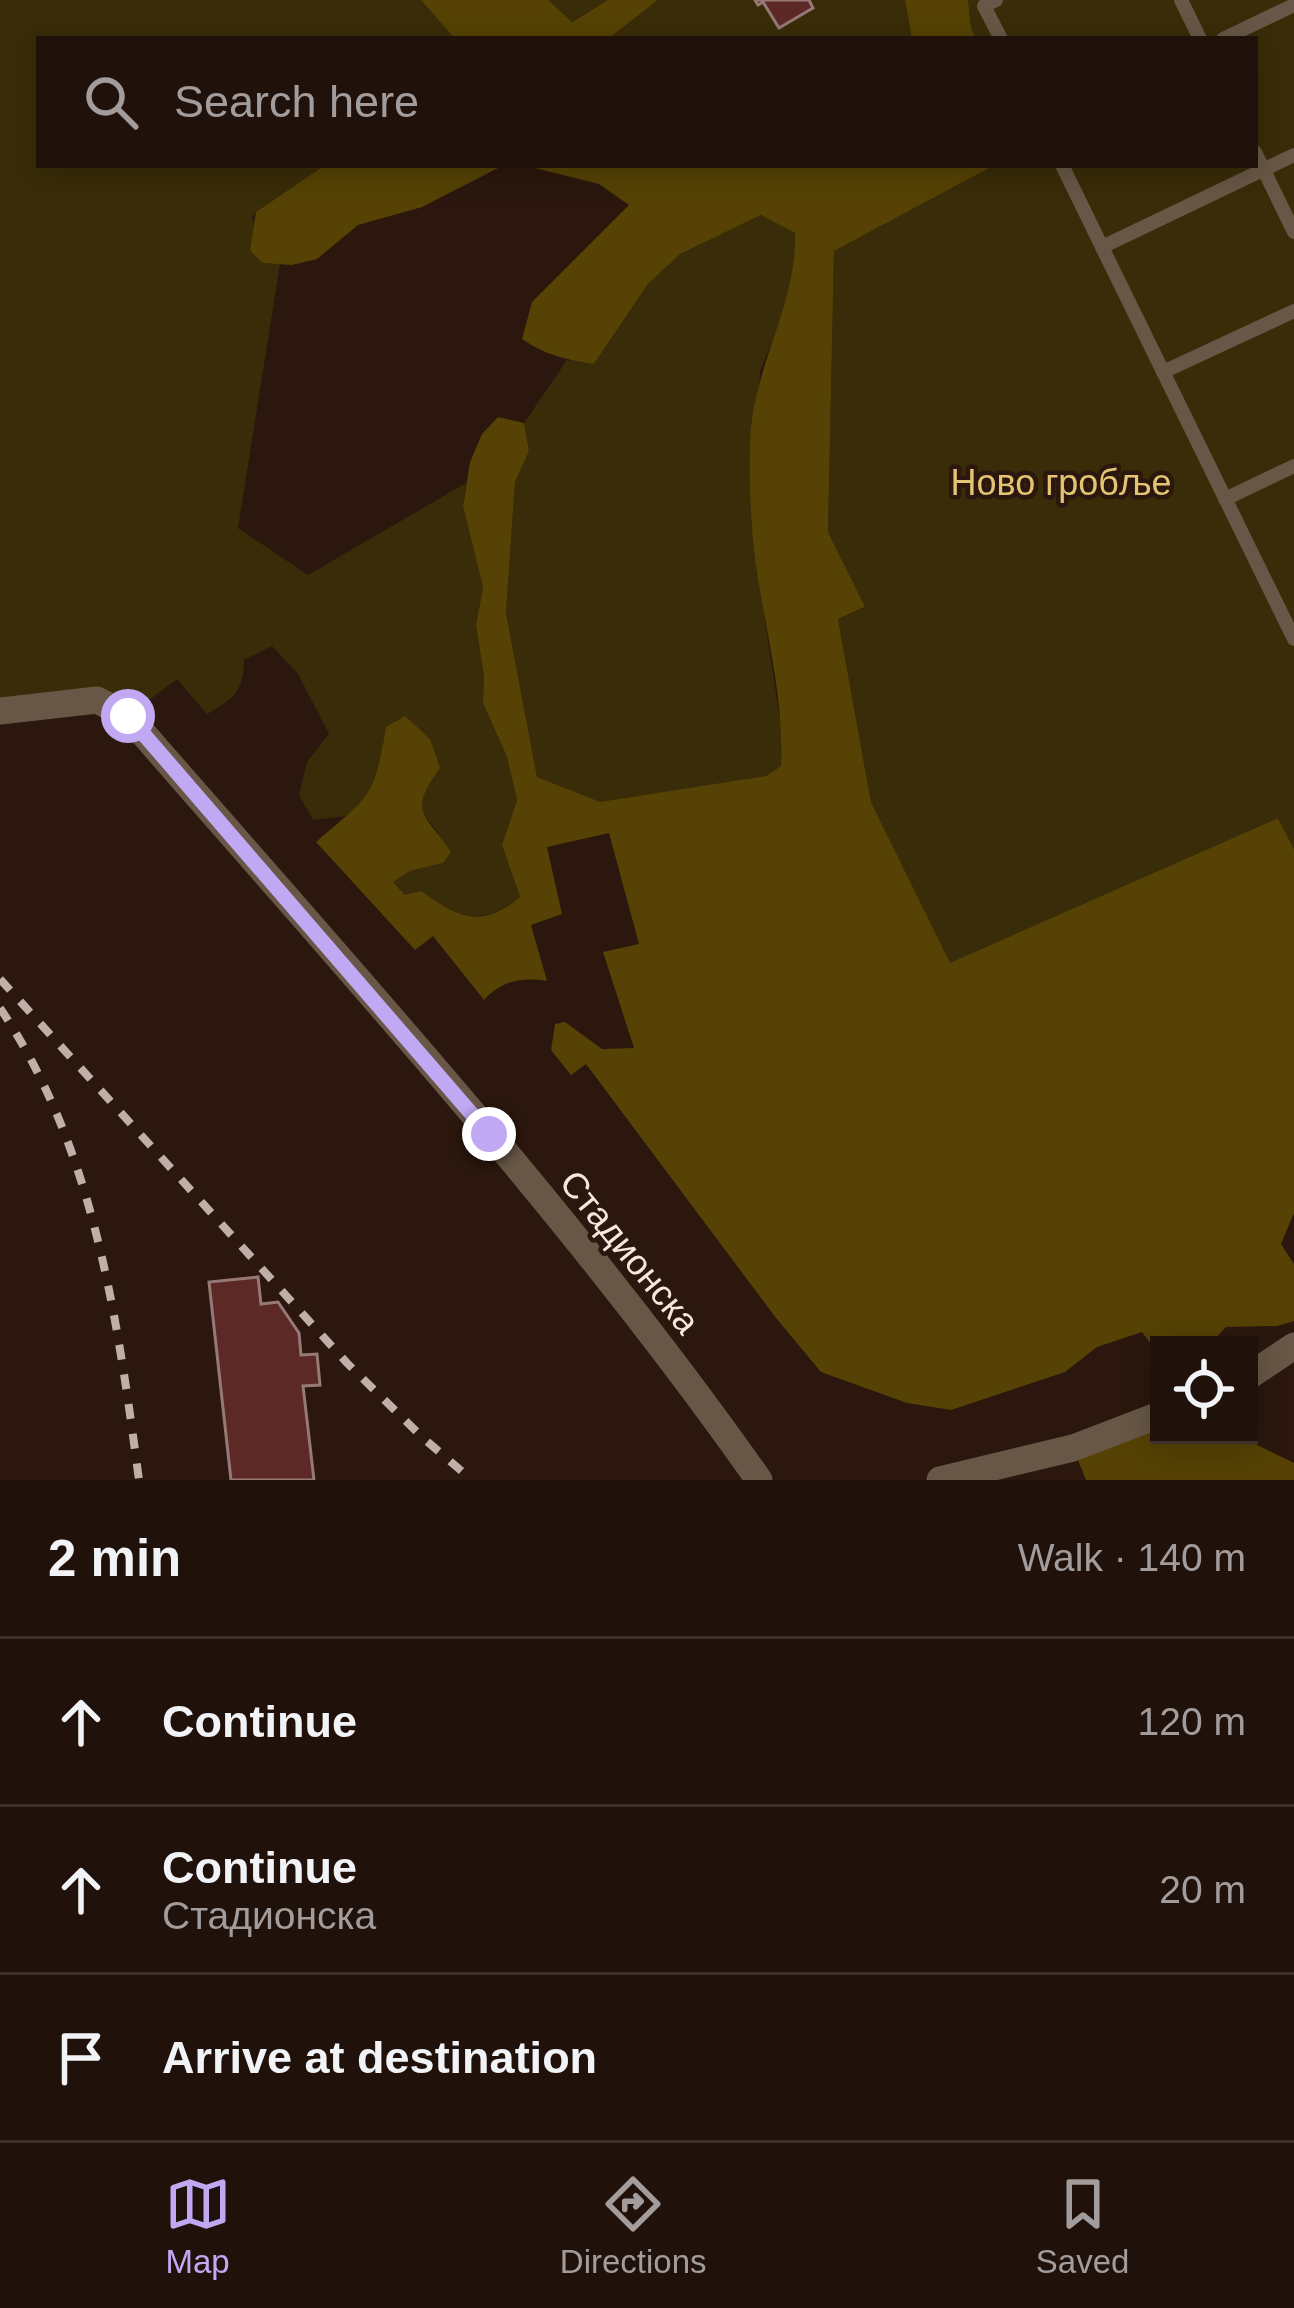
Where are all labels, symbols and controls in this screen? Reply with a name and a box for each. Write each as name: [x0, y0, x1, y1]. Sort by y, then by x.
search box: [36, 36, 1258, 168]
icon: search: [78, 69, 144, 135]
text: Search here: [174, 76, 419, 127]
park label: Ново гробље: [950, 462, 1172, 503]
route start: [101, 689, 155, 743]
route end: [462, 1107, 516, 1161]
street label: Стадионска: [552, 1162, 709, 1342]
map controls: [1150, 1336, 1258, 1444]
button: locate: [1150, 1336, 1258, 1444]
text: 2 min: [48, 1530, 181, 1587]
text: Walk · 140 m: [1018, 1536, 1246, 1579]
icon: ahead: [48, 1689, 114, 1755]
text: Continue: [162, 1696, 357, 1747]
text: 120 m: [1138, 1700, 1246, 1743]
text: Continue: [162, 1842, 357, 1893]
icon: ahead: [48, 1857, 114, 1923]
text: 20 m: [1159, 1868, 1246, 1911]
text: Стадионска: [162, 1894, 376, 1937]
icon: arrive: [48, 2025, 114, 2091]
text: Arrive at destination: [162, 2032, 597, 2083]
tab: Map: [165, 2171, 231, 2281]
tab: Directions: [560, 2171, 707, 2281]
tab: Saved: [1036, 2171, 1129, 2281]

